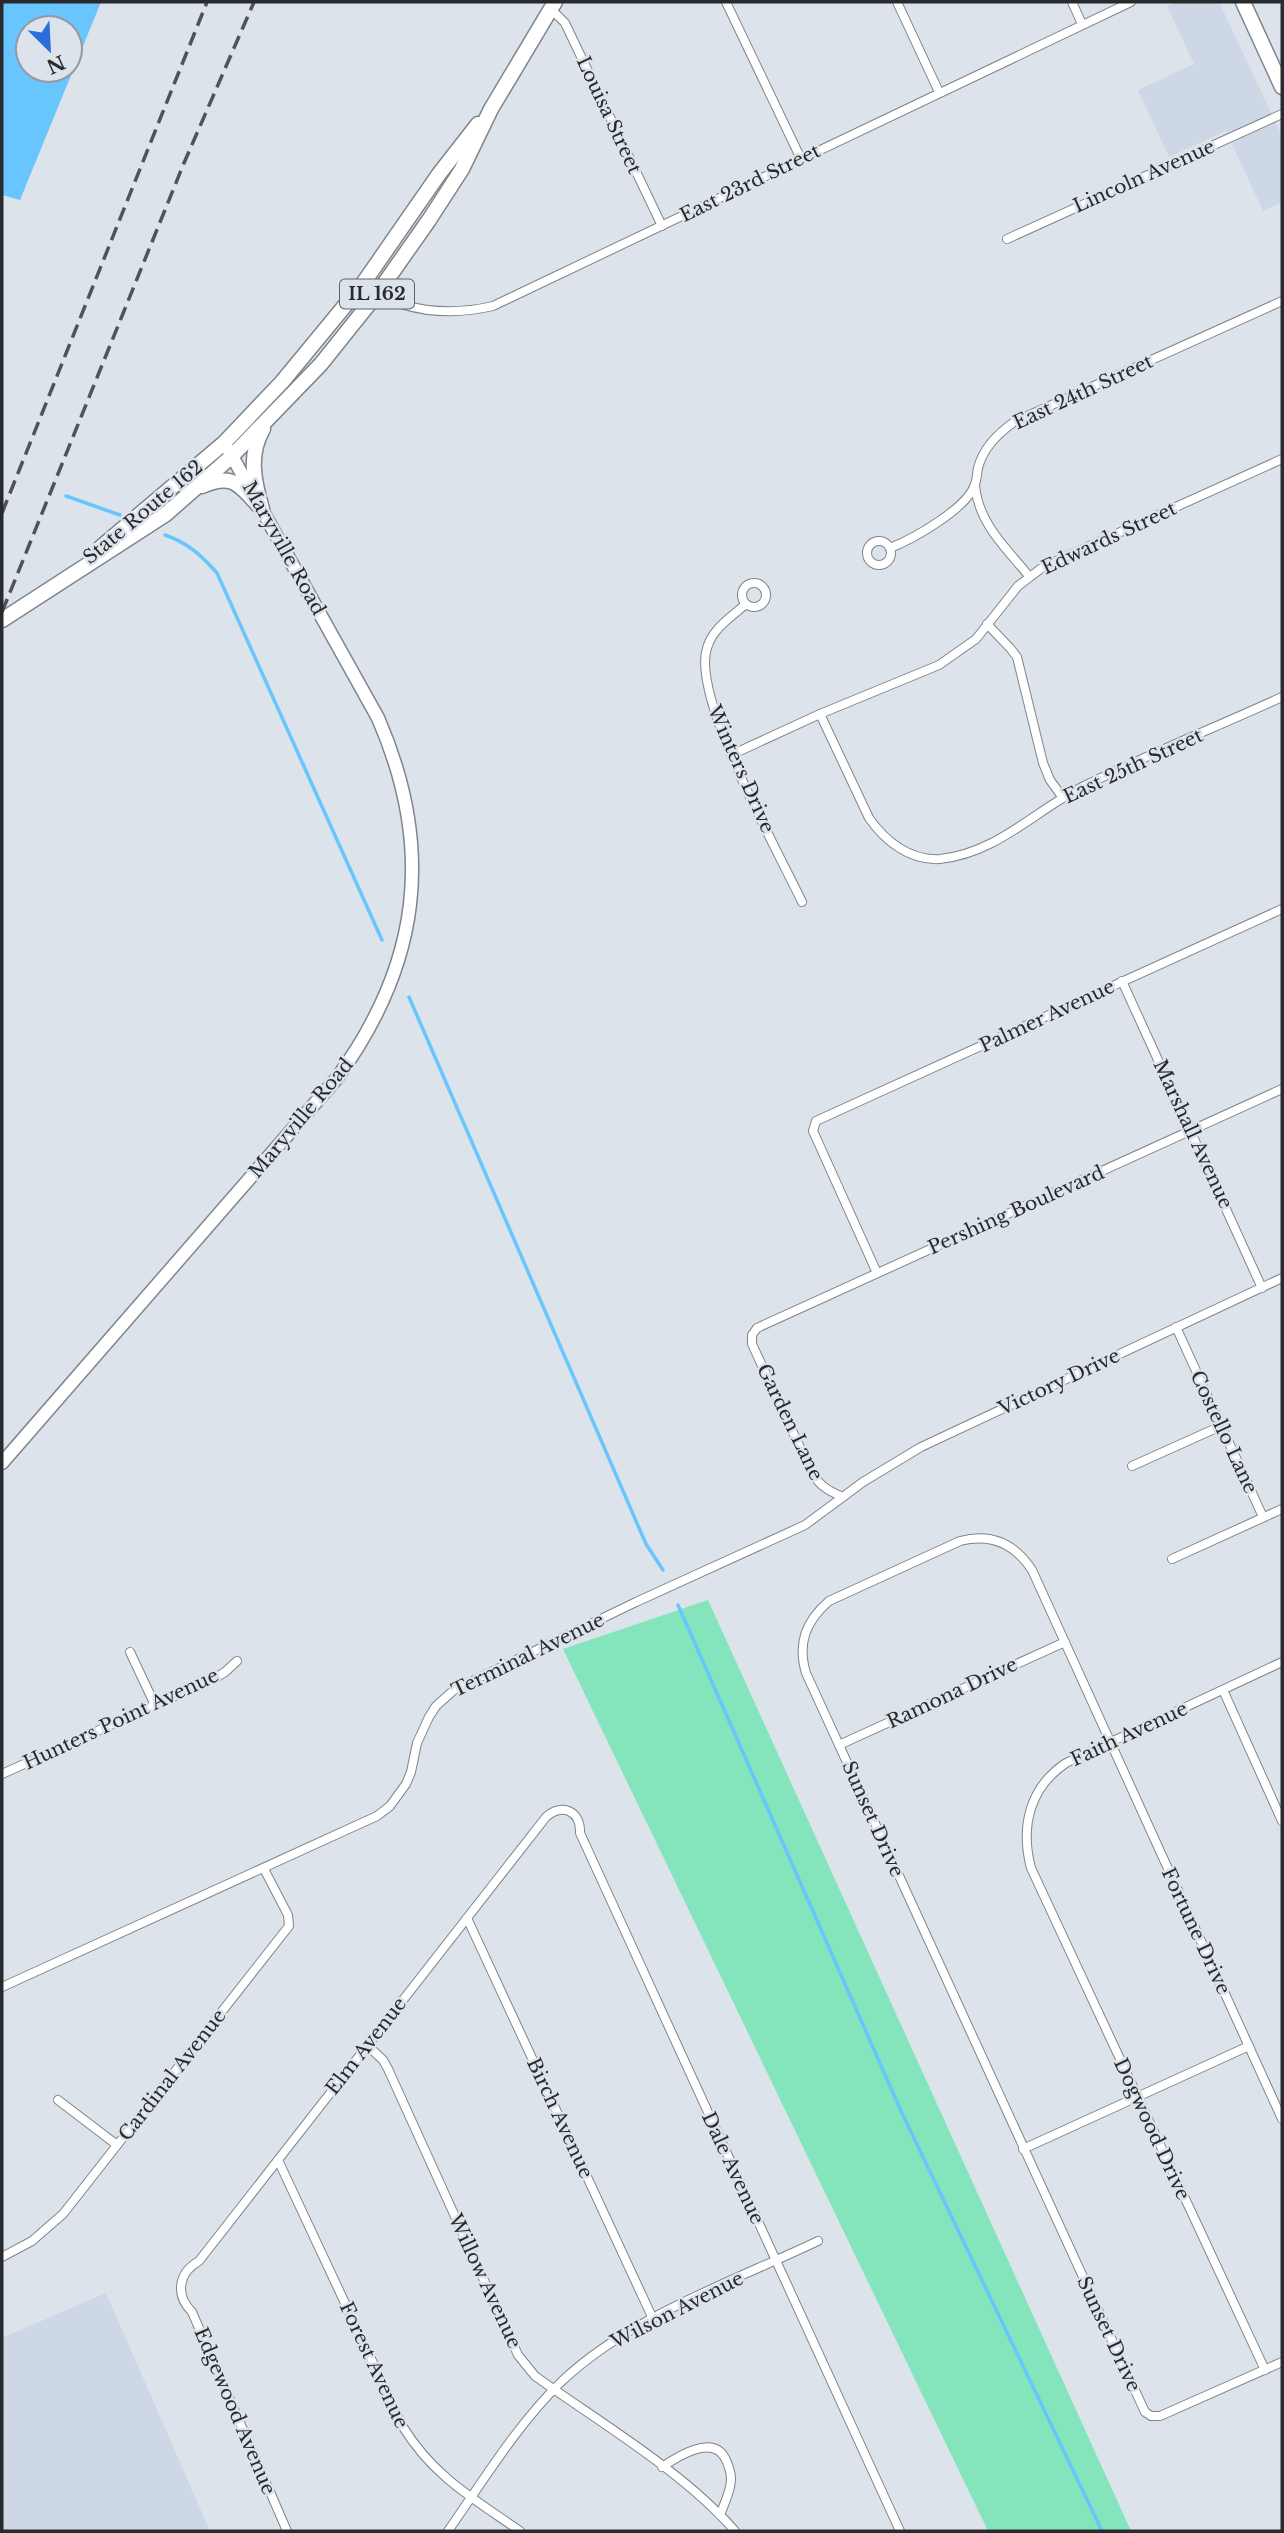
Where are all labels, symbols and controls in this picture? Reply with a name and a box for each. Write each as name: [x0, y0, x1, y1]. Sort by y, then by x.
north arrow: [14, 14, 84, 84]
text: N: [43, 50, 69, 78]
street label: Louisa Street: [572, 53, 647, 178]
street label: Lincoln Avenue: [1070, 135, 1218, 217]
street label: East 23rd Street: [676, 139, 825, 227]
road number: IL 162: [340, 280, 414, 308]
street label: East 24th Street: [1010, 349, 1157, 434]
street label: State Route 162: [78, 455, 208, 569]
street label: Maryville Road: [238, 477, 330, 619]
street label: Edwards Street: [1038, 496, 1181, 579]
street label: Winters Drive: [702, 701, 779, 836]
street label: East 25th Street: [1060, 723, 1207, 808]
street label: Palmer Avenue: [976, 975, 1118, 1057]
street label: Maryville Road: [244, 1053, 358, 1183]
street label: Marshall Avenue: [1148, 1056, 1238, 1212]
street label: Pershing Boulevard: [924, 1161, 1108, 1259]
street label: Victory Drive: [994, 1344, 1123, 1421]
street label: Garden Lane: [752, 1360, 828, 1484]
street label: Costello Lane: [1185, 1367, 1263, 1497]
street label: Terminal Avenue: [448, 1608, 608, 1702]
street label: Ramona Drive: [883, 1653, 1021, 1733]
street label: Hunters Point Avenue: [20, 1664, 222, 1774]
street label: Faith Avenue: [1067, 1697, 1191, 1771]
street label: Sunset Drive: [837, 1757, 909, 1881]
street label: Fortune Drive: [1157, 1864, 1235, 1998]
street label: Elm Avenue: [321, 1993, 411, 2099]
street label: Cardinal Avenue: [113, 2005, 231, 2145]
street label: Birch Avenue: [522, 2054, 598, 2182]
street label: Dogwood Drive: [1109, 2054, 1195, 2204]
street label: Dale Avenue: [697, 2108, 769, 2228]
street label: Willow Avenue: [443, 2209, 526, 2352]
street label: Wilson Avenue: [606, 2267, 747, 2354]
street label: Sunset Drive: [1072, 2273, 1146, 2395]
street label: Forest Avenue: [335, 2298, 413, 2432]
street label: Edgewood Avenue: [189, 2324, 281, 2498]

